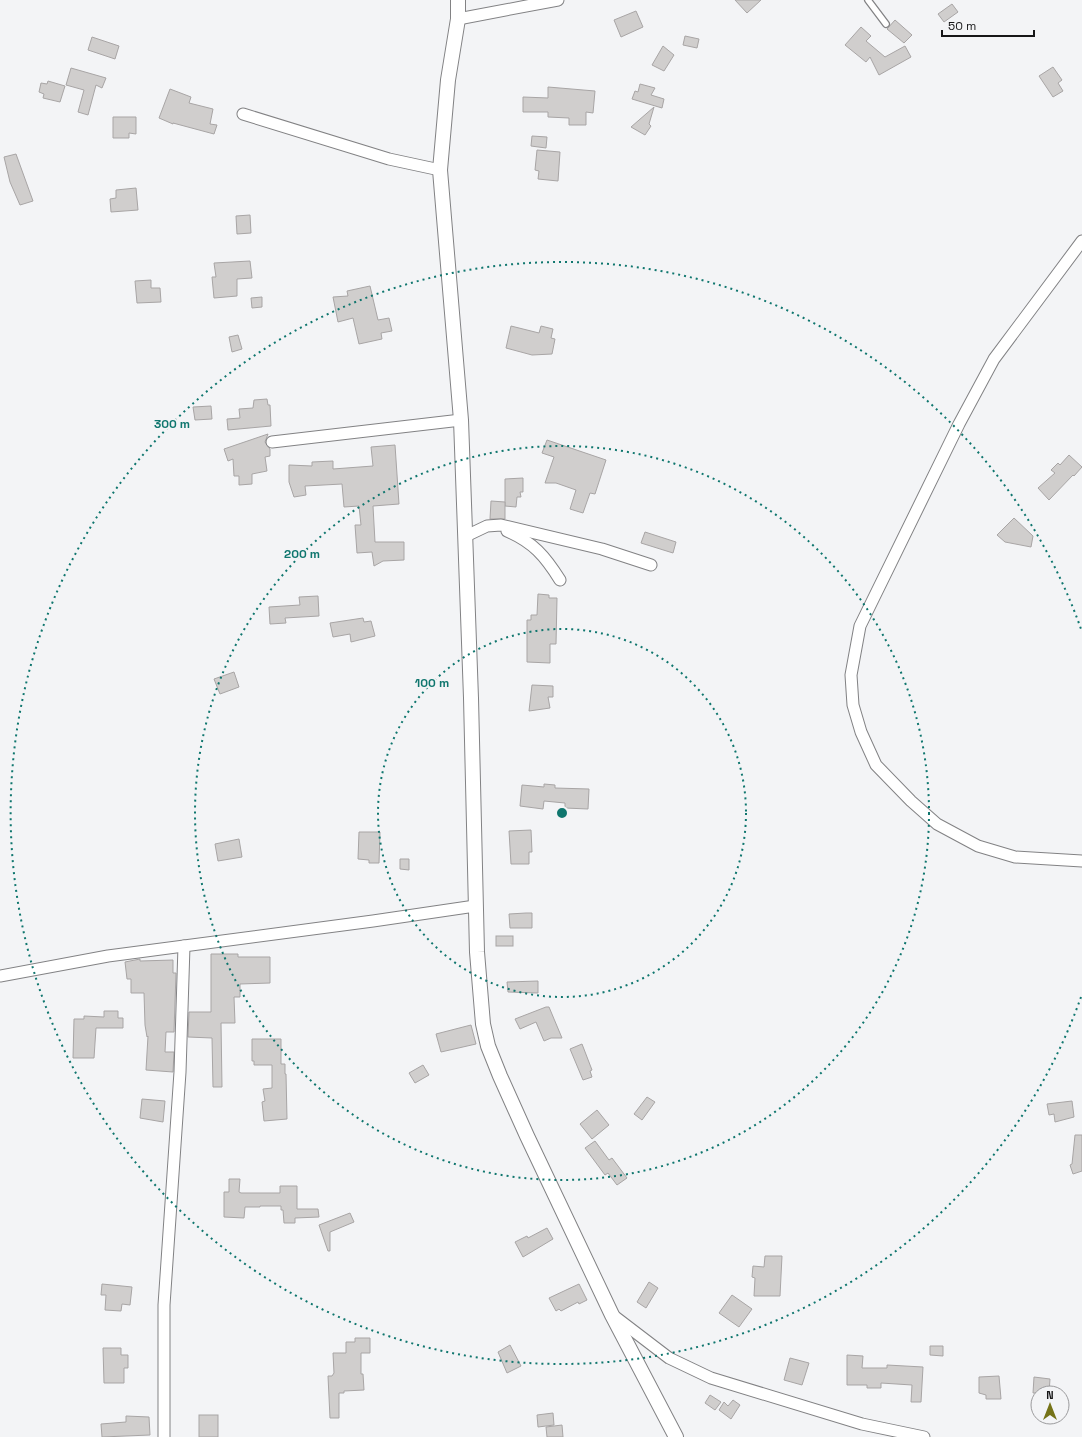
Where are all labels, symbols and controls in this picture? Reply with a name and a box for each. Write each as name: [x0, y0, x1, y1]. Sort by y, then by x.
scale bar: [942, 12, 1034, 38]
text: 50 m: [948, 18, 976, 34]
text: 300 m: [154, 416, 190, 432]
text: 200 m: [284, 546, 320, 562]
text: 100 m: [415, 675, 449, 691]
centre of rings: [555, 806, 569, 820]
north arrow: [1030, 1385, 1070, 1425]
text: N: [1046, 1388, 1054, 1402]

